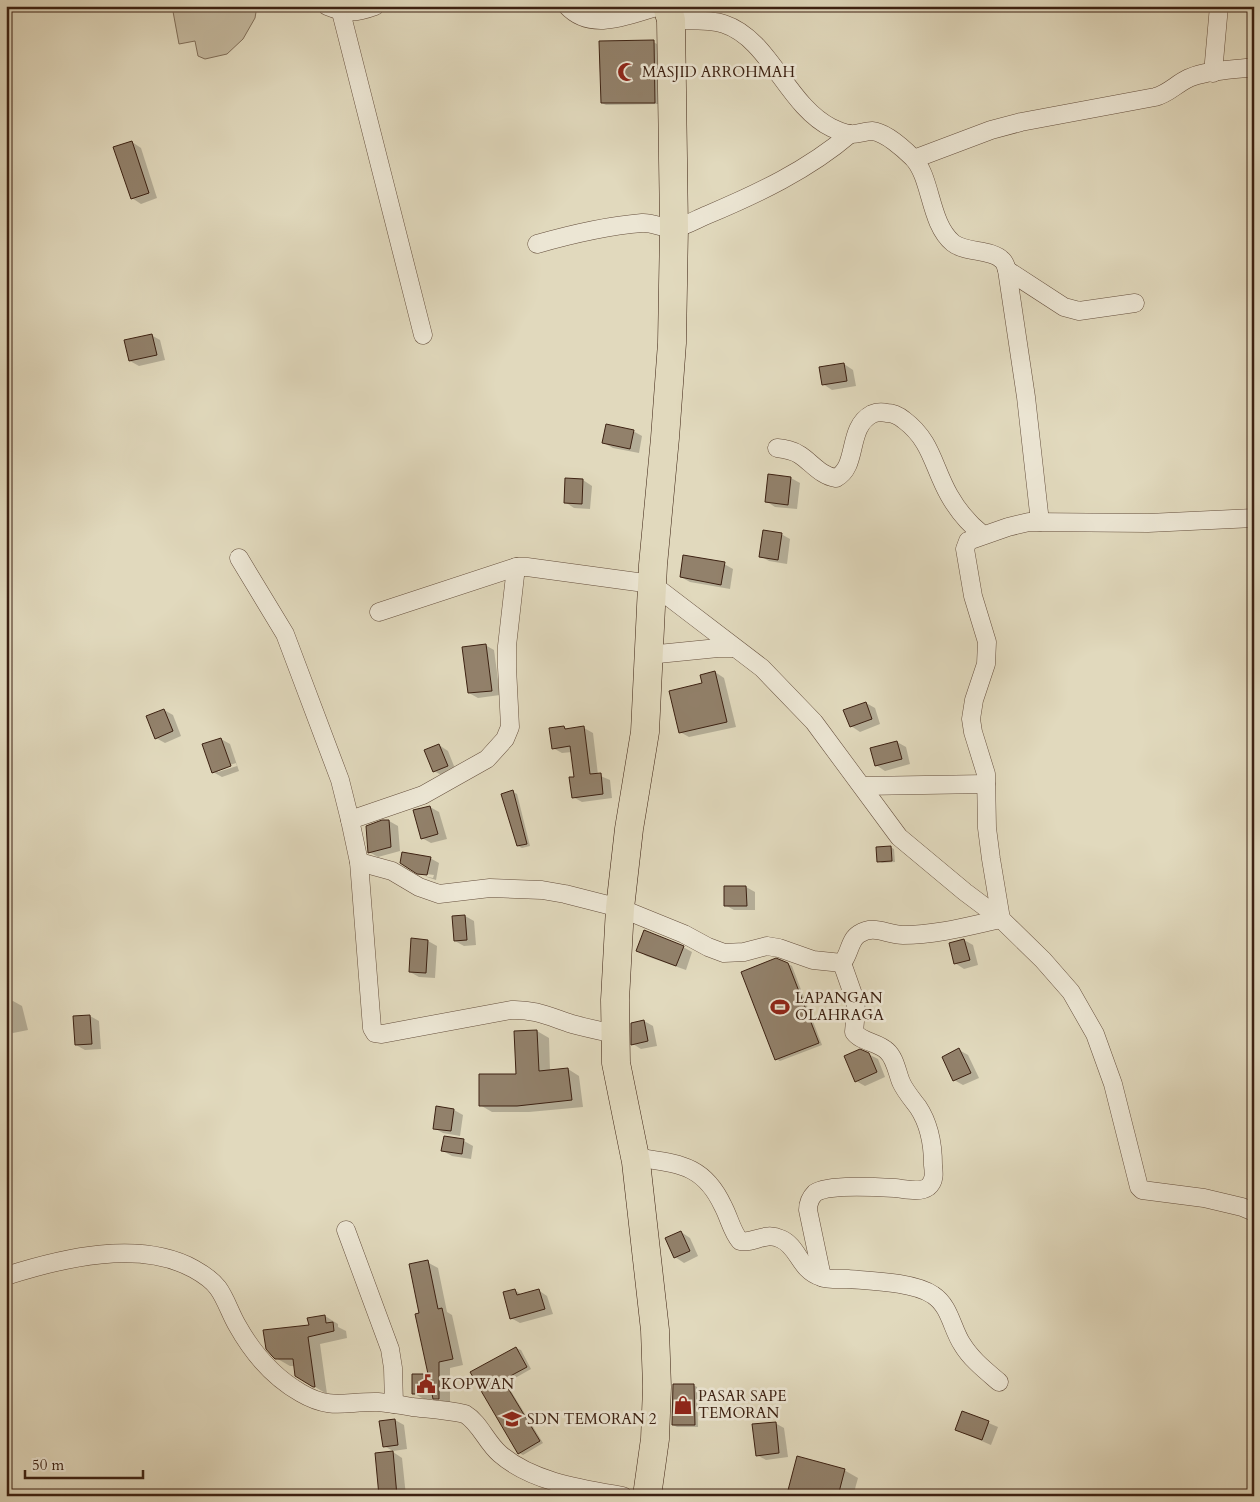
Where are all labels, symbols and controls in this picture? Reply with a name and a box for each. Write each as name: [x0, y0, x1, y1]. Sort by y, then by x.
mosque icon: MASJID ARROHMAH: [616, 61, 638, 83]
place label: MASJID ARROHMAH: [642, 62, 795, 82]
place label: LAPANGAN OLAHRAGA: [795, 988, 884, 1025]
sports icon: LAPANGAN OLAHRAGA: [769, 996, 791, 1018]
public building icon: KOPWAN: [415, 1373, 437, 1395]
place label: KOPWAN: [441, 1374, 514, 1394]
place label: PASAR SAPE TEMORAN: [698, 1386, 786, 1423]
shop icon: PASAR SAPE TEMORAN: [672, 1394, 694, 1416]
school or university icon: SDN TEMORAN 2: [501, 1408, 523, 1430]
place label: SDN TEMORAN 2: [527, 1409, 657, 1429]
scale bar: [25, 1447, 142, 1479]
text: 50 m: [32, 1455, 64, 1475]

